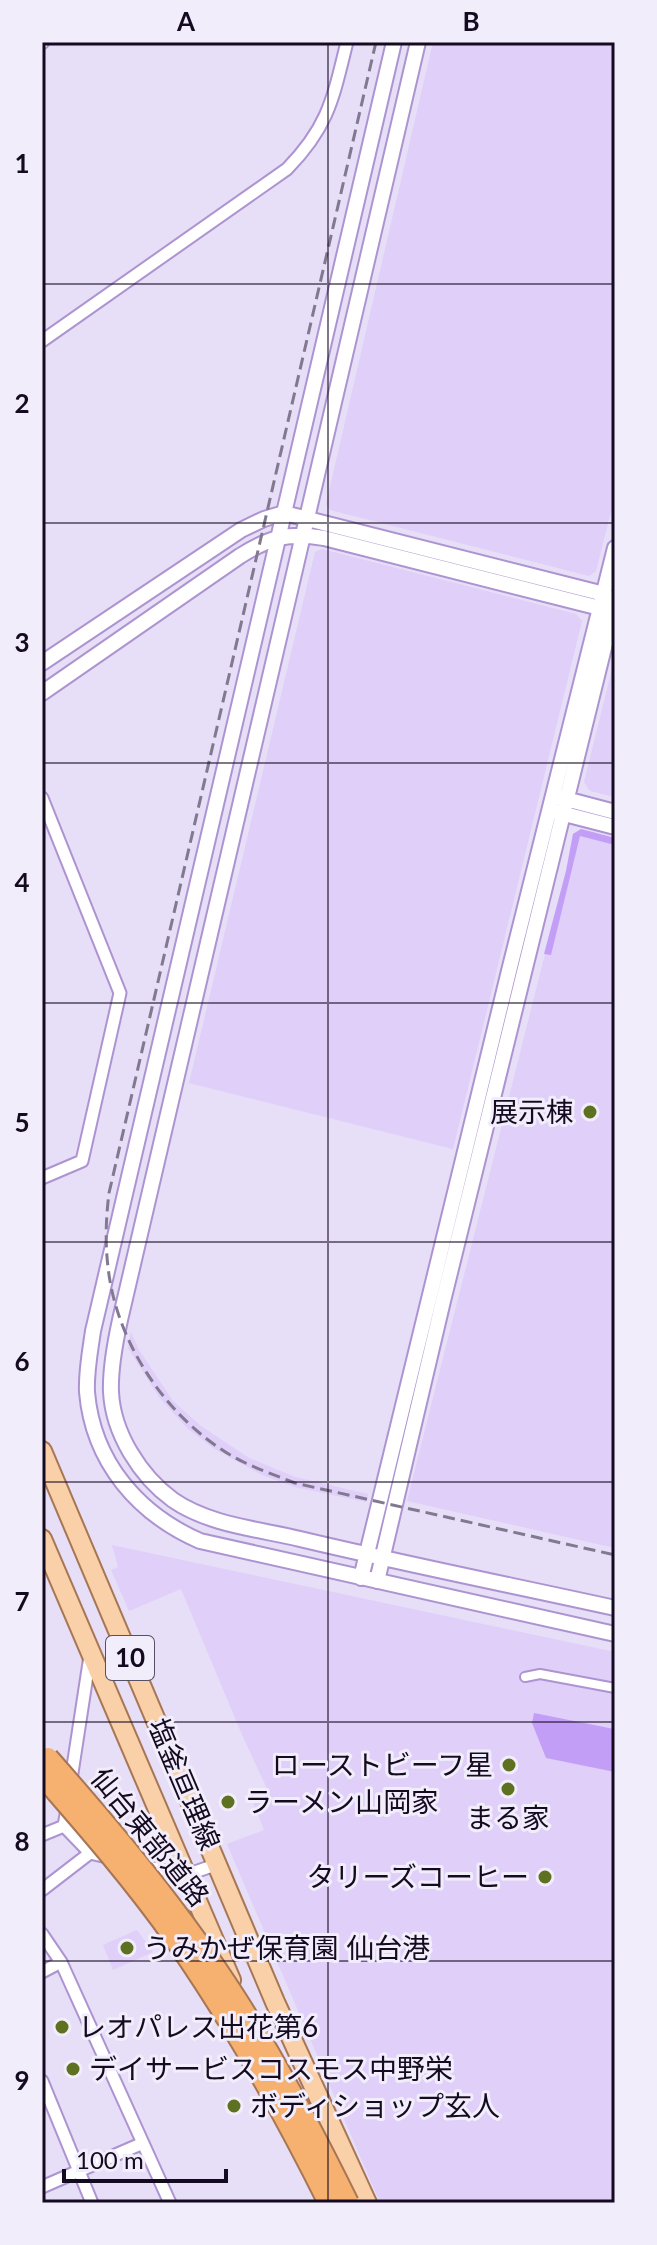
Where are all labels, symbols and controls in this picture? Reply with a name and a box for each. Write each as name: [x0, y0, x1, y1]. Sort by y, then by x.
text: A: [176, 5, 196, 37]
text: B: [462, 5, 480, 37]
text: 1: [14, 147, 30, 179]
text: 2: [14, 387, 30, 419]
text: 3: [14, 626, 30, 658]
text: 4: [14, 866, 30, 898]
place label: 展示棟: [490, 1094, 574, 1128]
marker: 展示棟: [581, 1103, 599, 1121]
text: 5: [14, 1106, 30, 1138]
text: 6: [14, 1345, 30, 1377]
text: 7: [14, 1585, 30, 1617]
road number: 10: [106, 1636, 154, 1680]
street label: 塩釜亘理線: [142, 1713, 228, 1855]
place label: ローストビーフ星: [272, 1747, 493, 1781]
marker: ローストビーフ星: [500, 1756, 518, 1774]
street label: 仙台東部道路: [85, 1760, 217, 1912]
marker: まる家: [499, 1780, 517, 1798]
place label: ラーメン山岡家: [244, 1784, 439, 1818]
marker: ラーメン山岡家: [219, 1793, 237, 1811]
place label: まる家: [466, 1800, 550, 1834]
text: 8: [14, 1825, 30, 1857]
place label: タリーズコーヒー: [306, 1859, 529, 1893]
marker: タリーズコーヒー: [536, 1868, 554, 1886]
place label: うみかぜ保育園 仙台港: [143, 1930, 430, 1964]
marker: うみかぜ保育園 仙台港: [118, 1939, 136, 1957]
place label: レオパレス出花第6: [78, 2009, 318, 2043]
marker: レオパレス出花第6: [53, 2018, 71, 2036]
place label: デイサービスコスモス中野栄: [89, 2051, 453, 2085]
marker: デイサービスコスモス中野栄: [64, 2060, 82, 2078]
text: 9: [14, 2064, 30, 2096]
place label: ボディショップ玄人: [250, 2088, 500, 2122]
marker: ボディショップ玄人: [225, 2097, 243, 2115]
scale bar: [64, 2133, 226, 2183]
text: 100 m: [76, 2145, 144, 2174]

